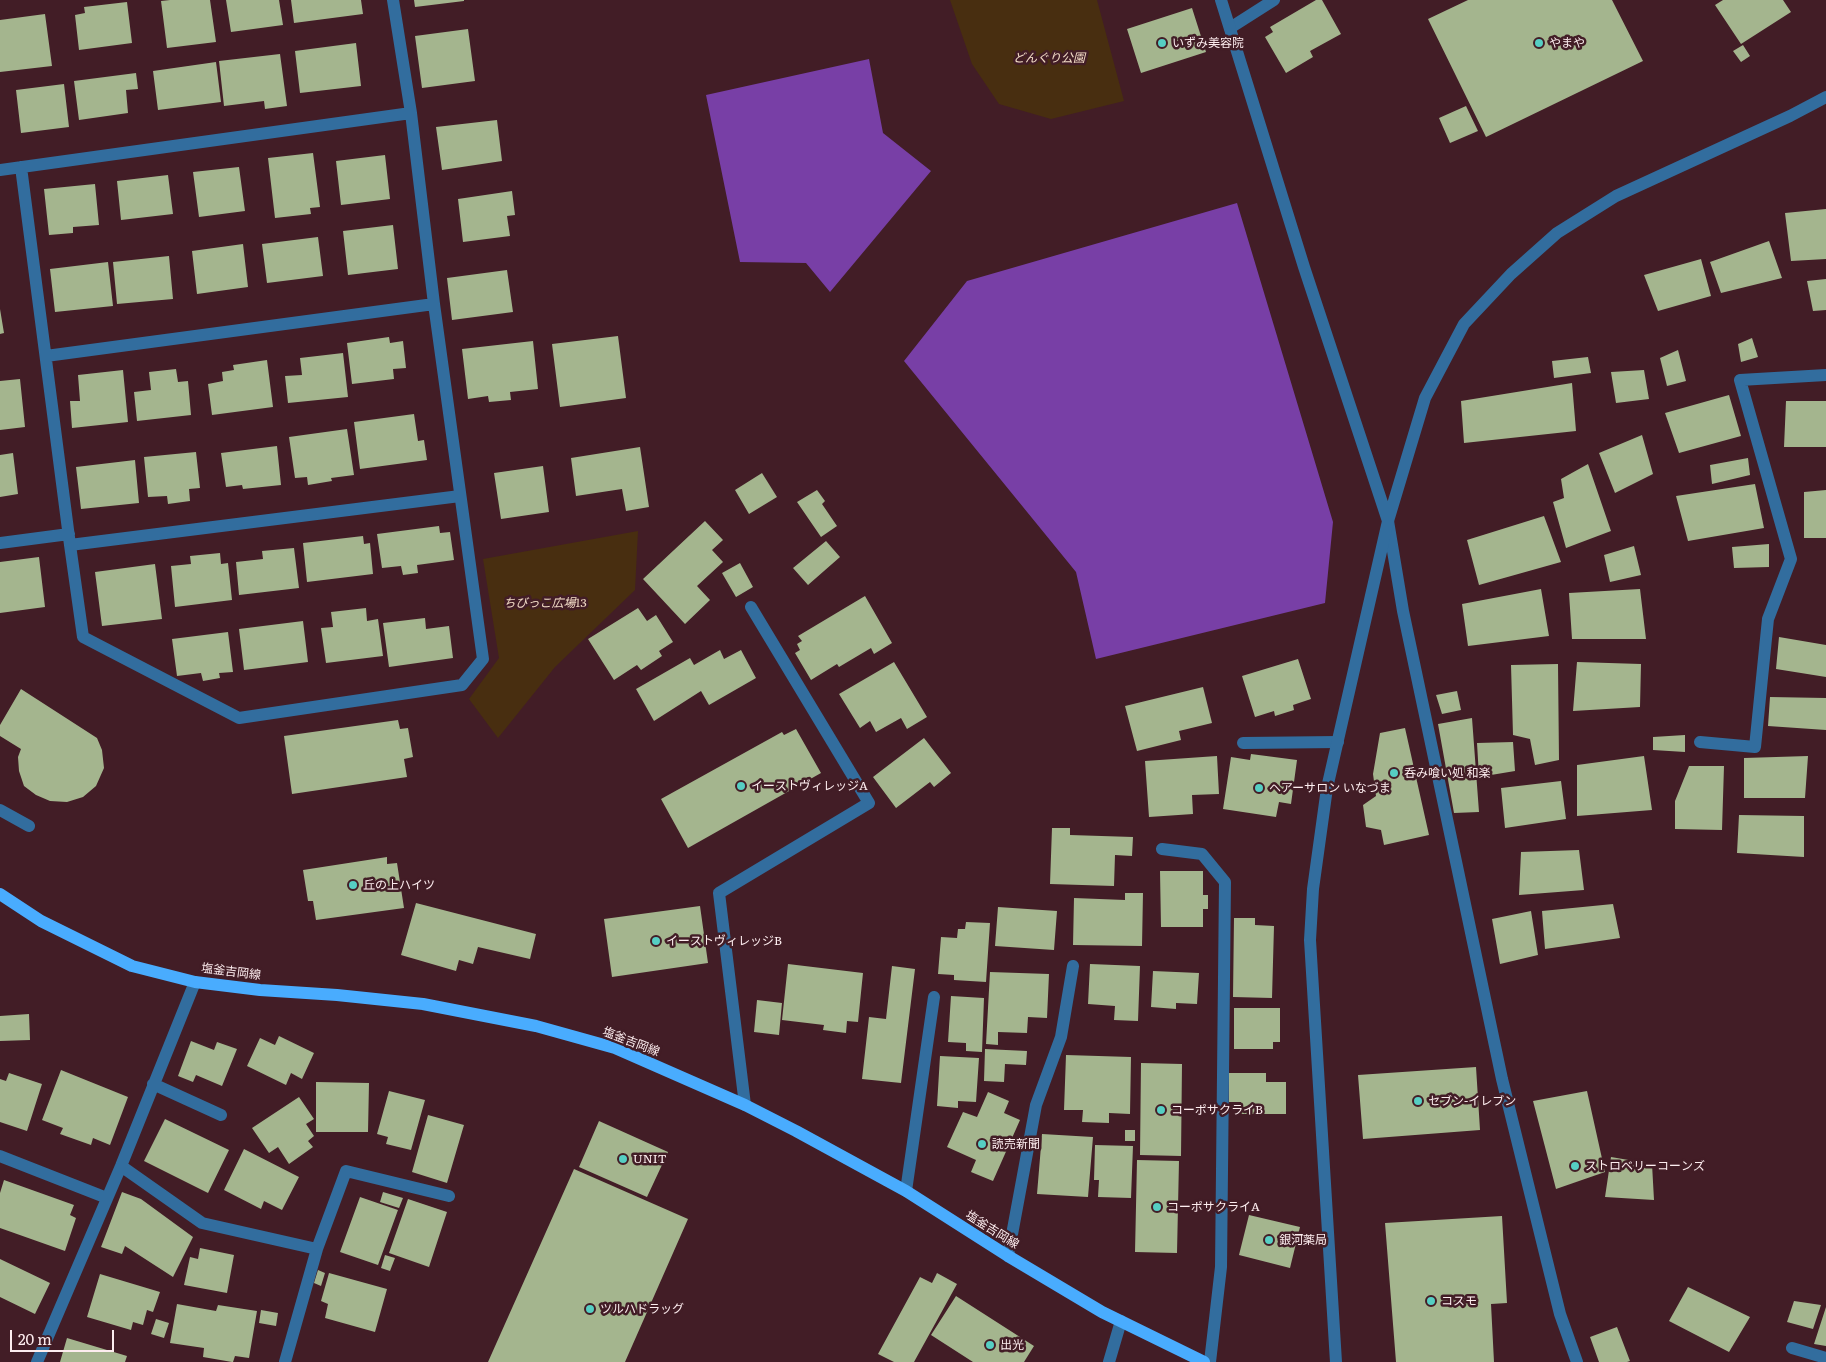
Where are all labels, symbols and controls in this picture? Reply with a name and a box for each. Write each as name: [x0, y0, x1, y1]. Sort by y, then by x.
place label: いずみ美容院: [1172, 36, 1244, 50]
place label: やまや: [1549, 36, 1585, 50]
marker: いずみ美容院: [1156, 37, 1168, 49]
marker: やまや: [1533, 37, 1545, 49]
park label: どんぐり公園: [1013, 51, 1085, 65]
park label: ちびっこ広場13: [504, 596, 586, 610]
place label: 呑み喰い処 和楽: [1404, 766, 1490, 780]
marker: 呑み喰い処 和楽: [1388, 767, 1400, 779]
place label: イーストヴィレッジA: [751, 779, 868, 793]
marker: イーストヴィレッジA: [735, 780, 747, 792]
place label: ヘアーサロン いなづま: [1269, 781, 1391, 795]
marker: ヘアーサロン いなづま: [1253, 782, 1265, 794]
place label: 丘の上ハイツ: [363, 878, 435, 892]
marker: 丘の上ハイツ: [347, 879, 359, 891]
place label: イーストヴィレッジB: [666, 934, 782, 948]
marker: イーストヴィレッジB: [650, 935, 662, 947]
street label: 塩釜吉岡線: [200, 961, 262, 983]
street label: 塩釜吉岡線: [600, 1025, 662, 1059]
place label: セブン-イレブン: [1428, 1094, 1516, 1108]
marker: セブン-イレブン: [1412, 1095, 1424, 1107]
place label: コーポサクライB: [1171, 1103, 1263, 1117]
marker: コーポサクライB: [1155, 1104, 1167, 1116]
place label: 読売新聞: [992, 1137, 1040, 1151]
marker: 読売新聞: [976, 1138, 988, 1150]
place label: UNIT: [633, 1152, 667, 1166]
marker: UNIT: [617, 1153, 629, 1165]
place label: ストロベリーコーンズ: [1585, 1159, 1705, 1173]
marker: ストロベリーコーンズ: [1569, 1160, 1581, 1172]
place label: コーポサクライA: [1167, 1200, 1260, 1214]
marker: コーポサクライA: [1151, 1201, 1163, 1213]
street label: 塩釜吉岡線: [963, 1208, 1021, 1252]
place label: 銀河薬局: [1279, 1233, 1327, 1247]
marker: 銀河薬局: [1263, 1234, 1275, 1246]
place label: コスモ: [1441, 1294, 1477, 1308]
marker: コスモ: [1425, 1295, 1437, 1307]
place label: ツルハドラッグ: [600, 1302, 684, 1316]
marker: ツルハドラッグ: [584, 1303, 596, 1315]
scale bar: [12, 1320, 116, 1352]
text: 20 m: [18, 1327, 52, 1350]
place label: 出光: [1000, 1338, 1024, 1352]
marker: 出光: [984, 1339, 996, 1351]

